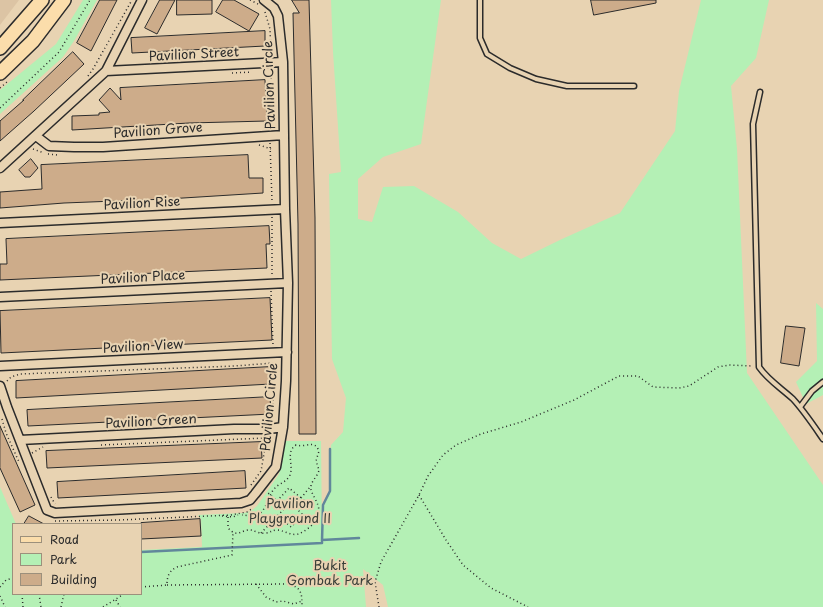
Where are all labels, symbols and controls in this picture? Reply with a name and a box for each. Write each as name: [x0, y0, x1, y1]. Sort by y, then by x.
street label: Pavilion Circle: [261, 40, 279, 130]
street label: Pavilion Street: [148, 45, 240, 65]
street label: Pavilion Grove: [113, 120, 203, 142]
street label: Pavilion Rise: [103, 194, 181, 214]
street label: Pavilion Place: [100, 268, 186, 288]
street label: Pavilion View: [102, 337, 184, 357]
street label: Pavilion Circle: [258, 362, 282, 452]
street label: Pavilion Green: [105, 412, 197, 432]
park label: Pavilion Playground II: [249, 496, 331, 527]
legend: [12, 523, 142, 595]
text: Road: [50, 530, 79, 548]
text: Park: [50, 550, 77, 568]
park label: Bukit Gombak Park: [287, 558, 373, 589]
text: Building: [50, 570, 97, 588]

